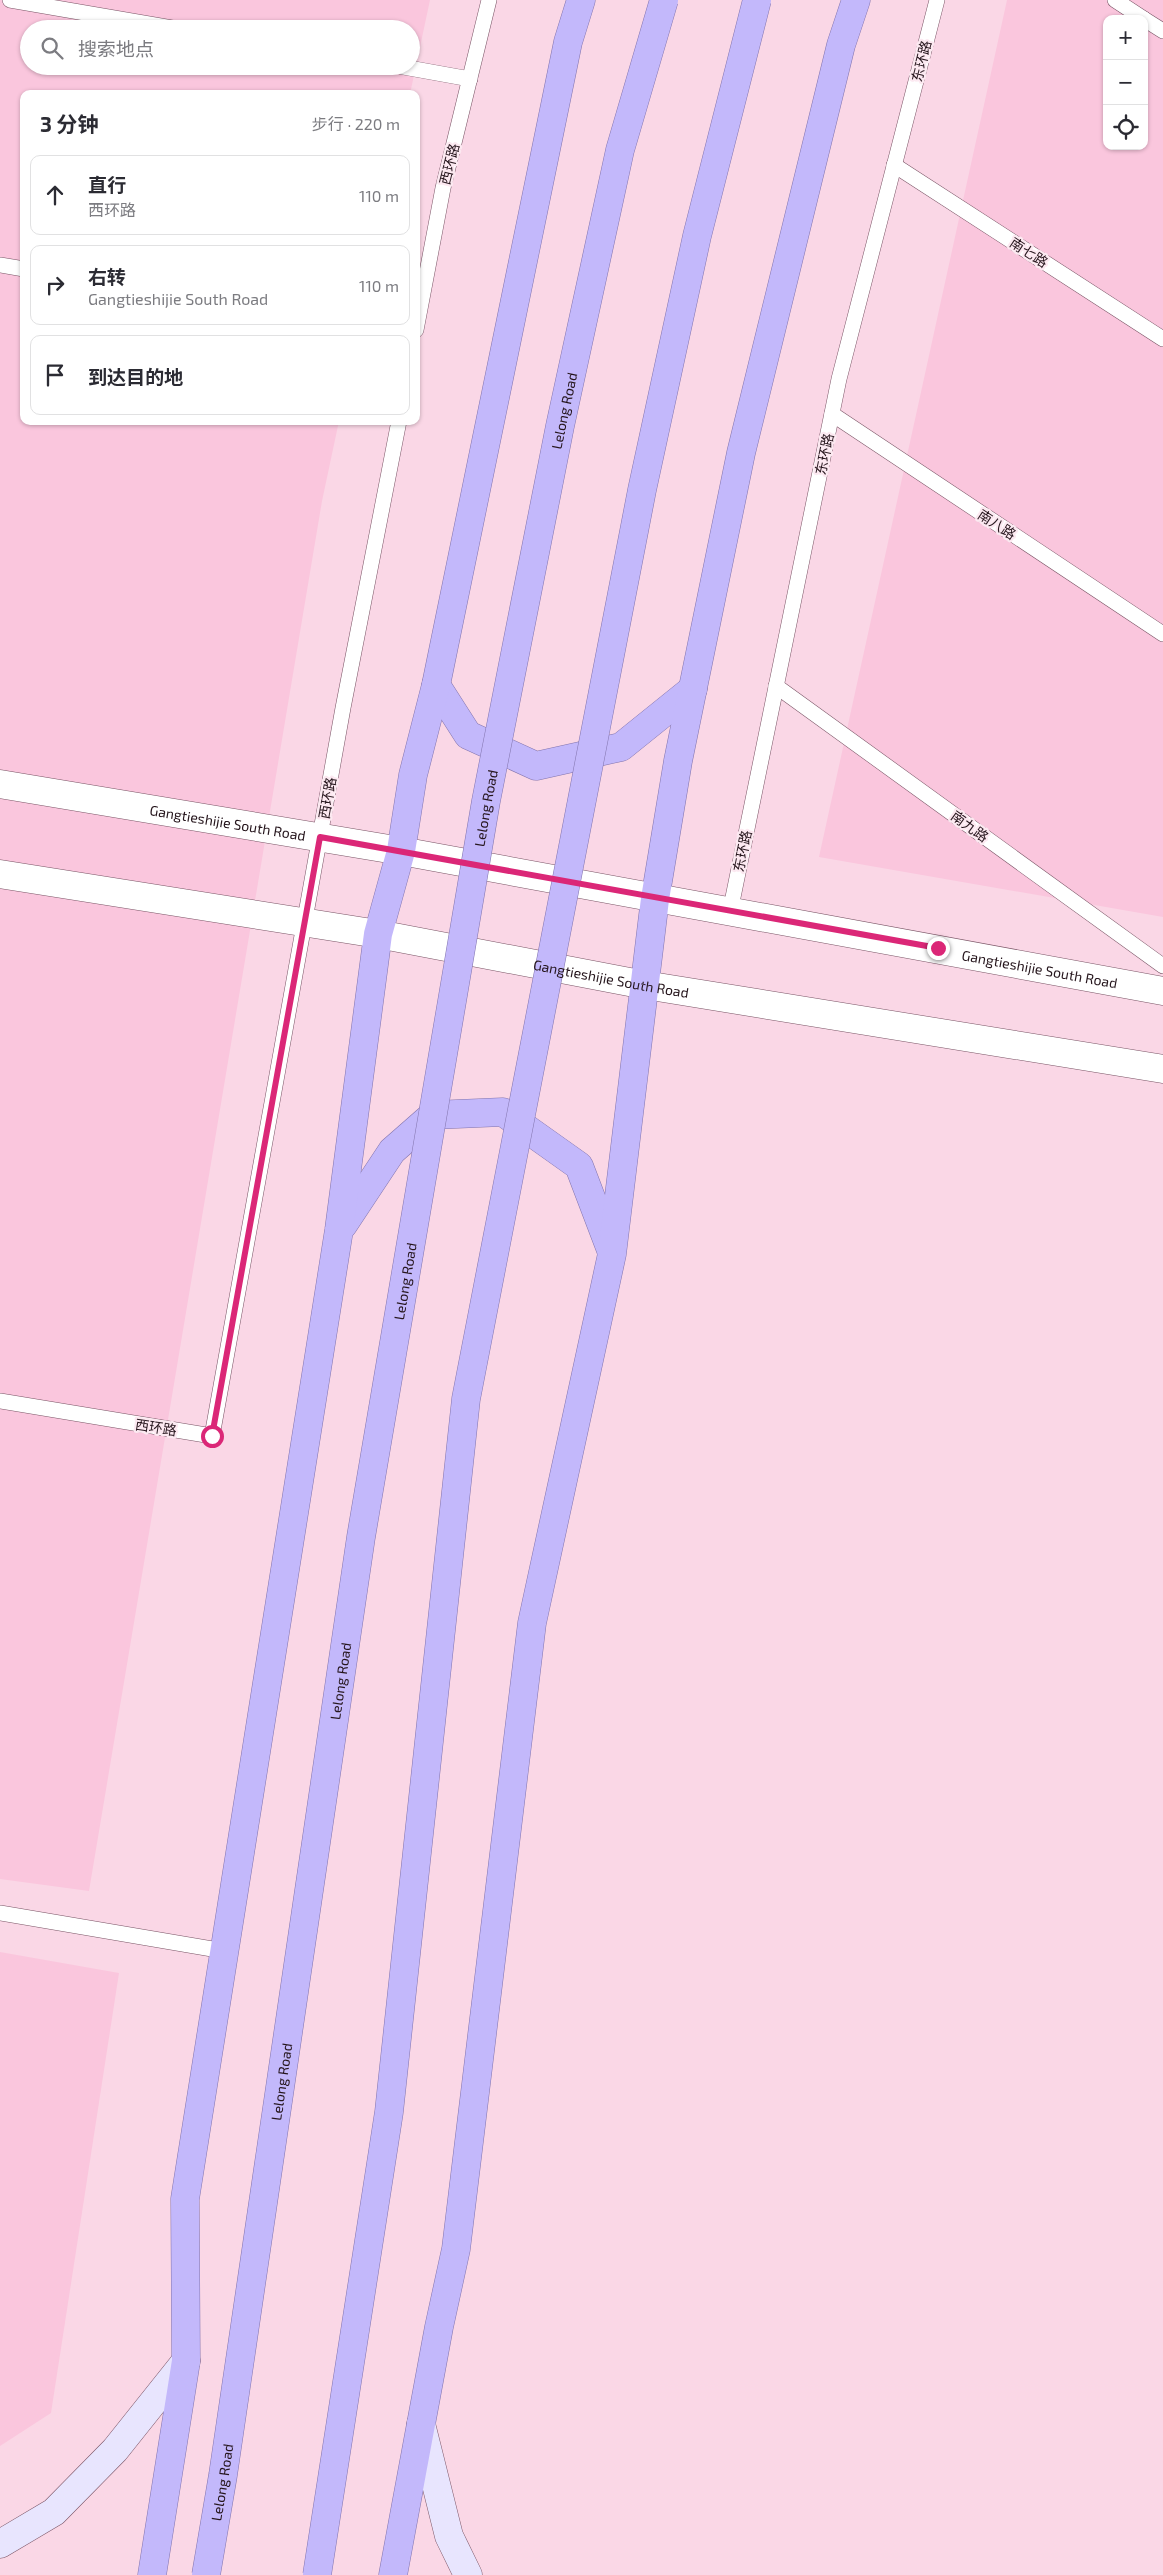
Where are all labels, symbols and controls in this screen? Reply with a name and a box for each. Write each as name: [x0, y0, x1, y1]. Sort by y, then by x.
map controls: [1103, 15, 1148, 150]
button: +: [1103, 15, 1148, 60]
search box: [20, 20, 420, 75]
icon: search: [38, 34, 66, 62]
text: 搜索地点: [78, 37, 154, 60]
street label: 东环路: [908, 39, 934, 83]
button: −: [1103, 60, 1148, 105]
button: locate: [1103, 105, 1148, 150]
text: 3 分钟: [40, 111, 98, 136]
text: 步行 · 220 m: [312, 114, 400, 133]
street label: 西环路: [436, 142, 462, 186]
text: 直行: [88, 173, 126, 196]
icon: ahead: [41, 181, 69, 209]
text: 110 m: [359, 186, 399, 205]
text: 西环路: [88, 200, 136, 219]
street label: 南七路: [1007, 233, 1051, 271]
text: 右转: [88, 265, 126, 288]
icon: right: [41, 271, 69, 299]
text: 110 m: [359, 276, 399, 295]
text: Gangtieshijie South Road: [88, 289, 268, 308]
icon: arrive: [41, 361, 69, 389]
text: 到达目的地: [88, 365, 183, 388]
street label: Lelong Road: [547, 371, 580, 451]
street label: 东环路: [811, 432, 837, 476]
street label: 南八路: [975, 505, 1019, 543]
street label: Lelong Road: [470, 768, 501, 848]
street label: 西环路: [315, 776, 339, 820]
street label: Gangtieshijie South Road: [149, 801, 307, 843]
street label: 南九路: [948, 807, 992, 845]
street label: 东环路: [729, 829, 755, 873]
route end: [927, 937, 950, 960]
street label: Gangtieshijie South Road: [961, 946, 1119, 991]
street label: Gangtieshijie South Road: [532, 955, 690, 1000]
street label: Lelong Road: [390, 1241, 419, 1321]
street label: 西环路: [134, 1415, 178, 1439]
route start: [201, 1425, 224, 1448]
street label: Lelong Road: [326, 1641, 354, 1721]
street label: Lelong Road: [267, 2042, 295, 2122]
street label: Lelong Road: [207, 2442, 236, 2522]

